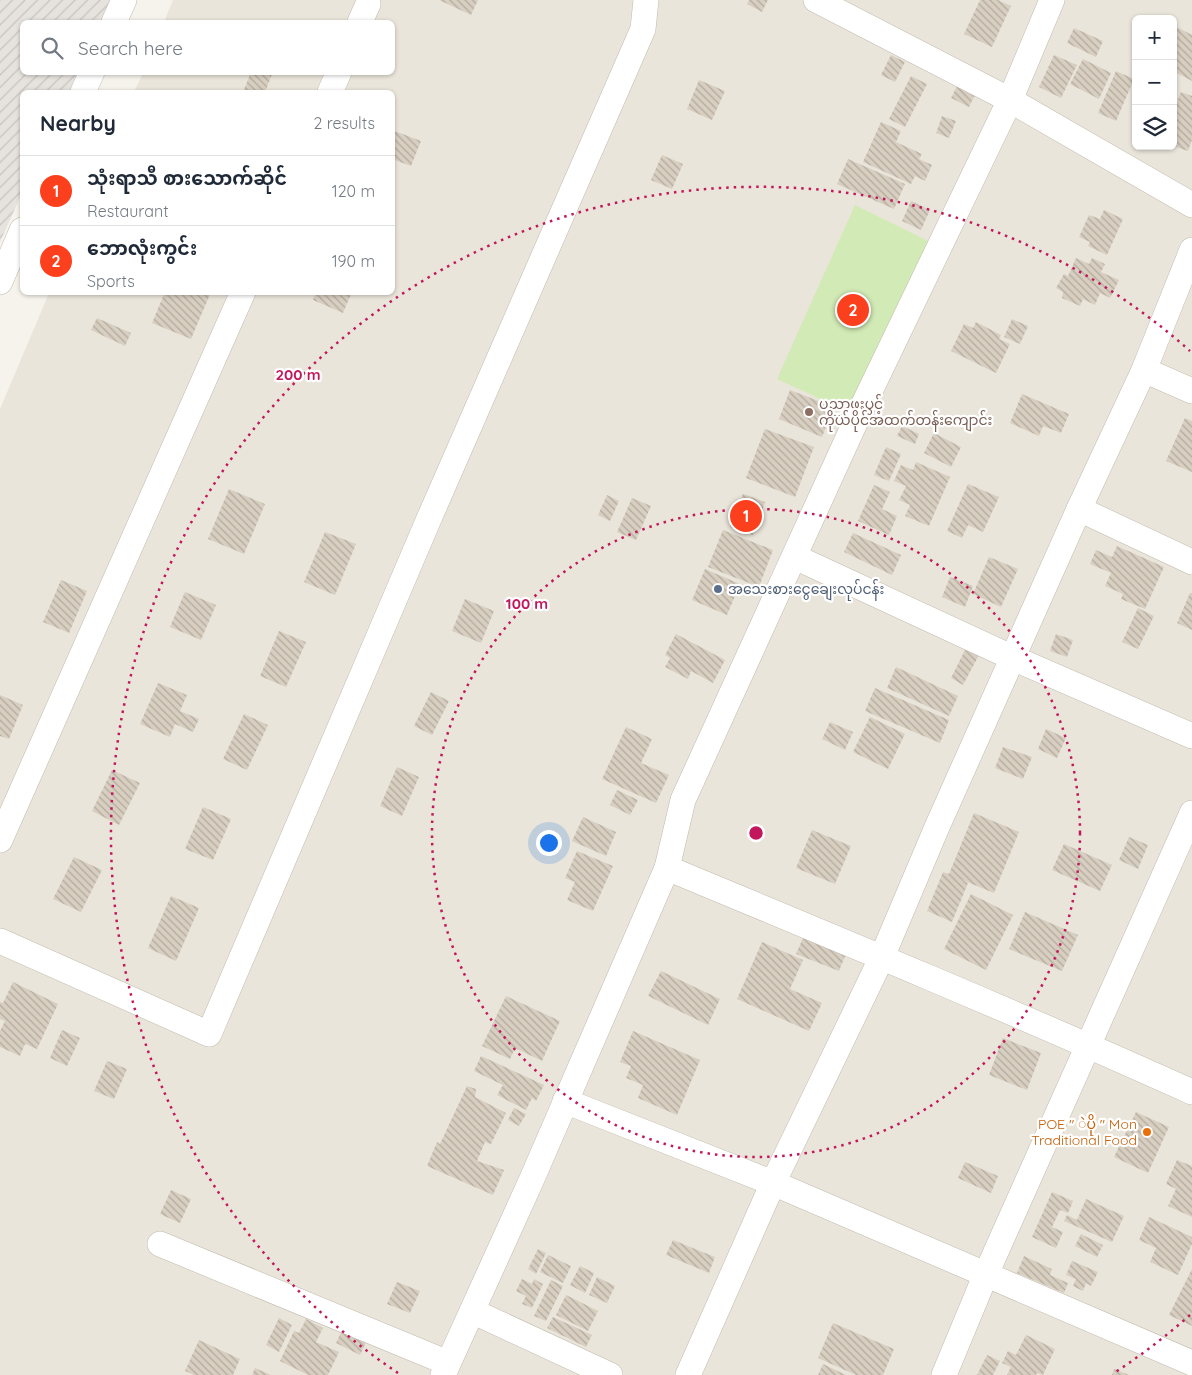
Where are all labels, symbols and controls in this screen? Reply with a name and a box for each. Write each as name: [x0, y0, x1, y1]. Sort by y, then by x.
map controls: [1132, 15, 1177, 150]
button: +: [1132, 15, 1177, 60]
search box: [20, 20, 395, 75]
icon: search: [38, 34, 66, 62]
text: Search here: [78, 36, 183, 60]
button: −: [1132, 60, 1177, 105]
button: layers: [1132, 105, 1177, 150]
text: Nearby: [40, 110, 116, 136]
text: 2 results: [313, 113, 375, 133]
text: သုံးရာသီ စားသောက်ဆိုင်: [87, 166, 287, 190]
text: 1: [53, 181, 59, 201]
text: 120 m: [332, 181, 375, 201]
text: Restaurant: [87, 201, 169, 221]
text: ဘောလုံးကွင်း: [87, 236, 197, 260]
text: 2: [51, 251, 61, 271]
text: 190 m: [332, 251, 375, 271]
text: Sports: [87, 271, 135, 291]
pin: 2: [837, 291, 869, 329]
text: 200 m: [276, 365, 321, 384]
place label: ပညာဖူးပွင့် ကိုယ်ပိုင်အထက်တန်းကျောင်း: [819, 394, 992, 432]
marker: ပညာဖူးပွင့် ကိုယ်ပိုင်အထက်တန်းကျောင်း: [803, 406, 815, 418]
pin: 1: [730, 497, 762, 535]
place label: အသေးစားငွေချေးလုပ်ငန်း: [728, 579, 884, 601]
marker: အသေးစားငွေချေးလုပ်ငန်း: [712, 583, 724, 595]
text: 100 m: [506, 594, 548, 613]
centre of rings: [747, 824, 765, 842]
your location: [536, 830, 562, 856]
place label: POE " ဲပို " Mon Traditional Food: [1031, 1114, 1137, 1149]
marker: POE " ဲပို " Mon Traditional Food: [1141, 1126, 1153, 1138]

